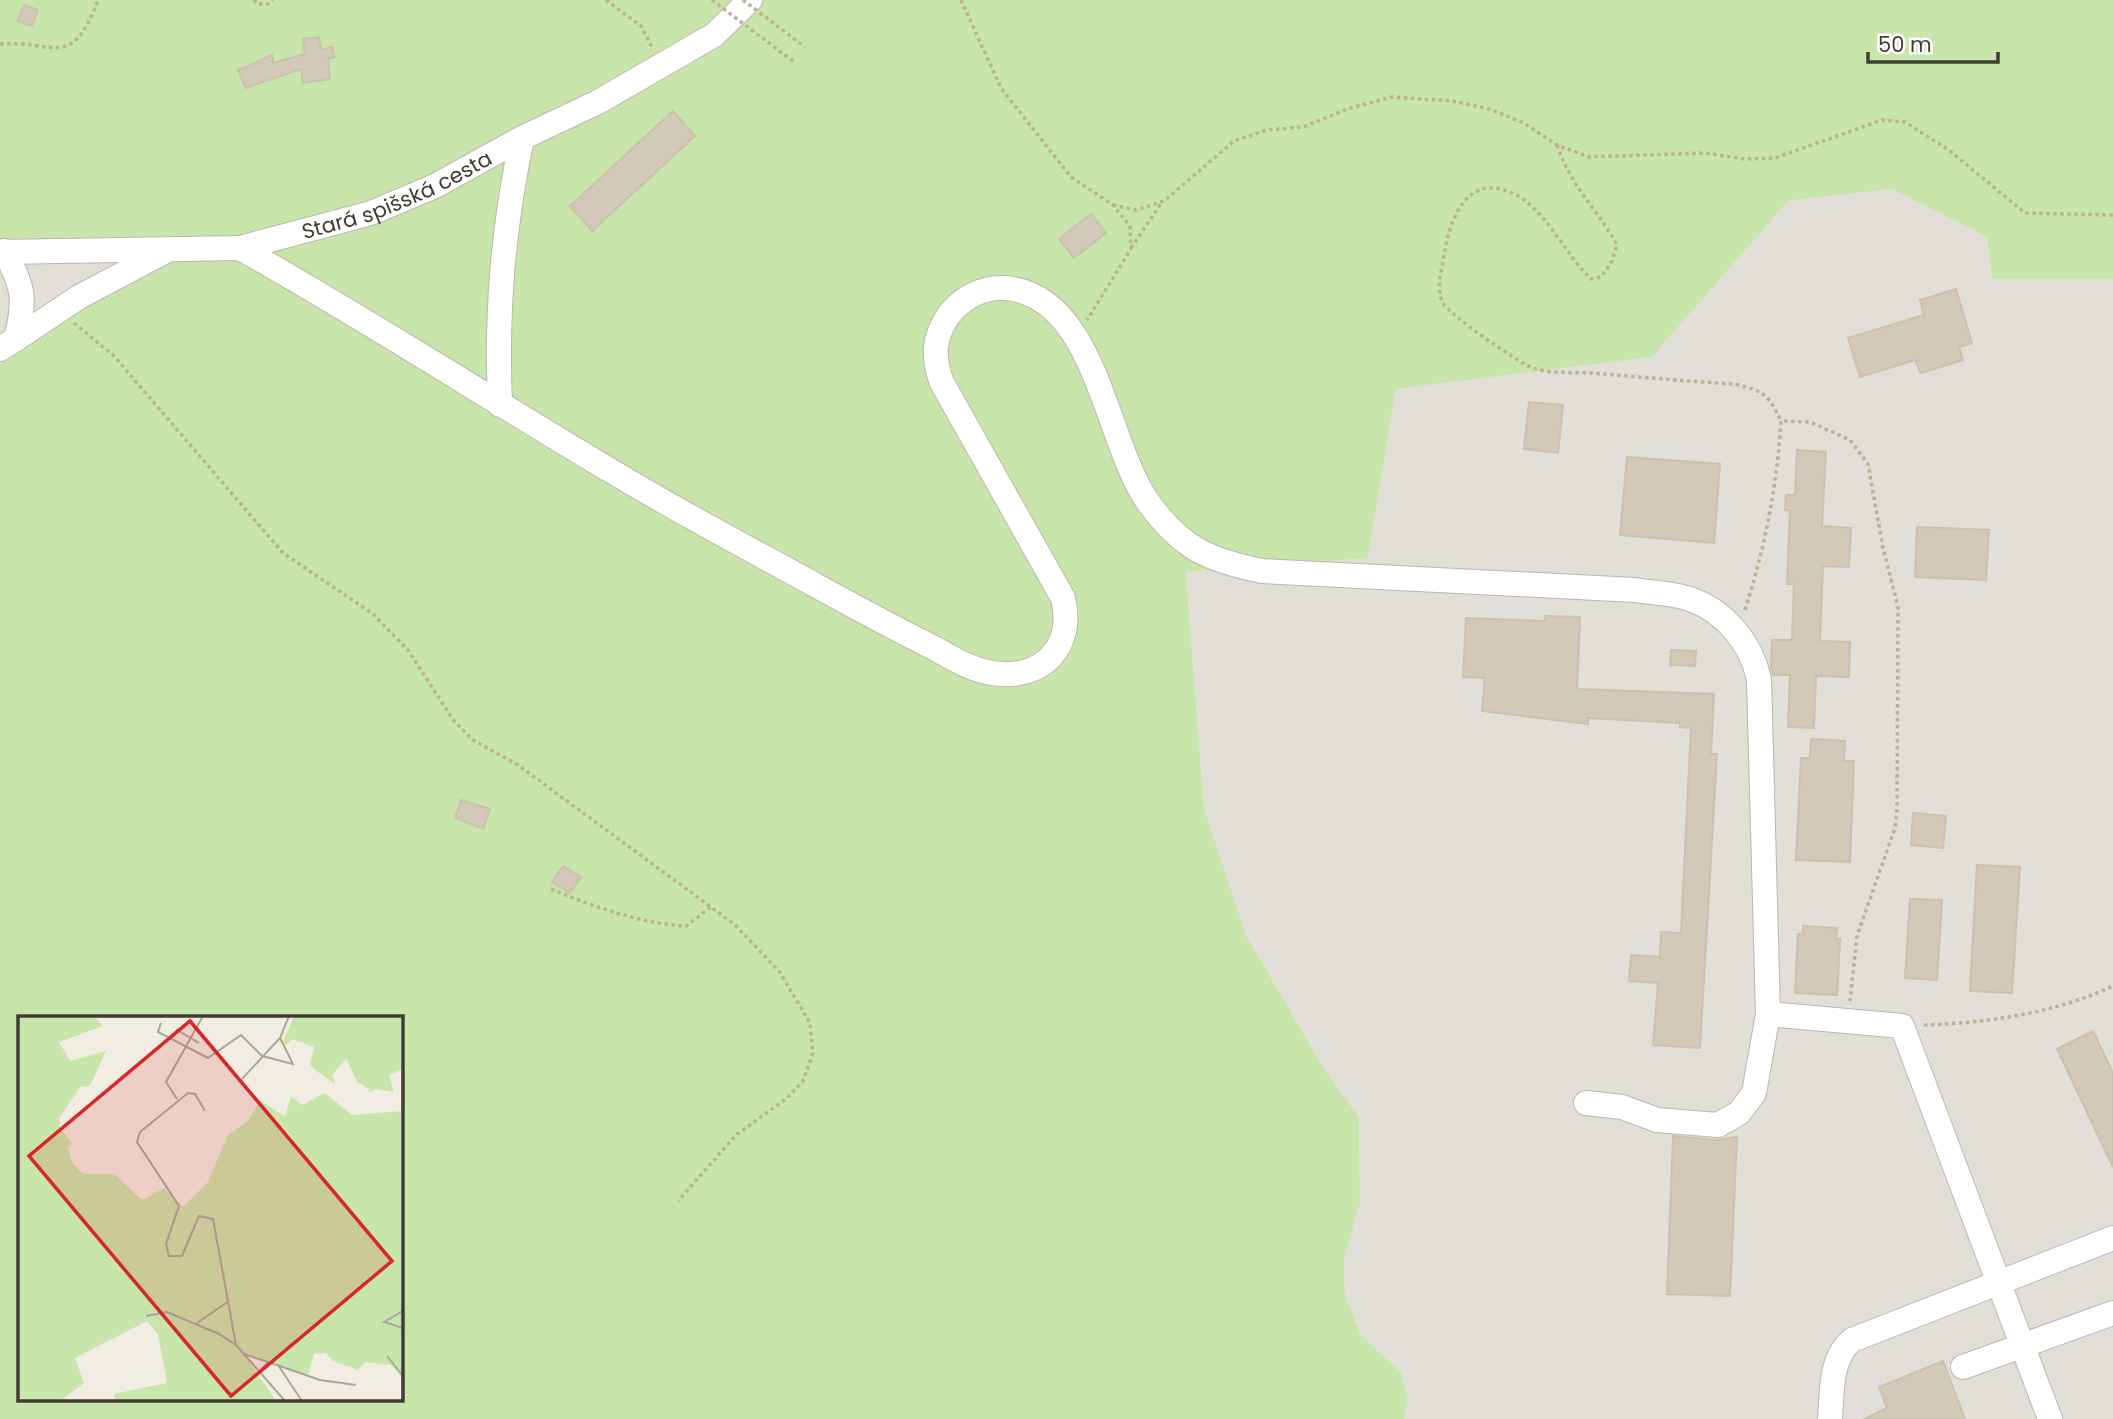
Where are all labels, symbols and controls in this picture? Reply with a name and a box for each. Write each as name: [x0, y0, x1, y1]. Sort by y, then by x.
scale bar: [1868, 21, 1997, 65]
text: 50 m: [1878, 30, 1932, 59]
street label: Stará spišská cesta: [298, 143, 497, 245]
inset map: [18, 1016, 402, 1402]

